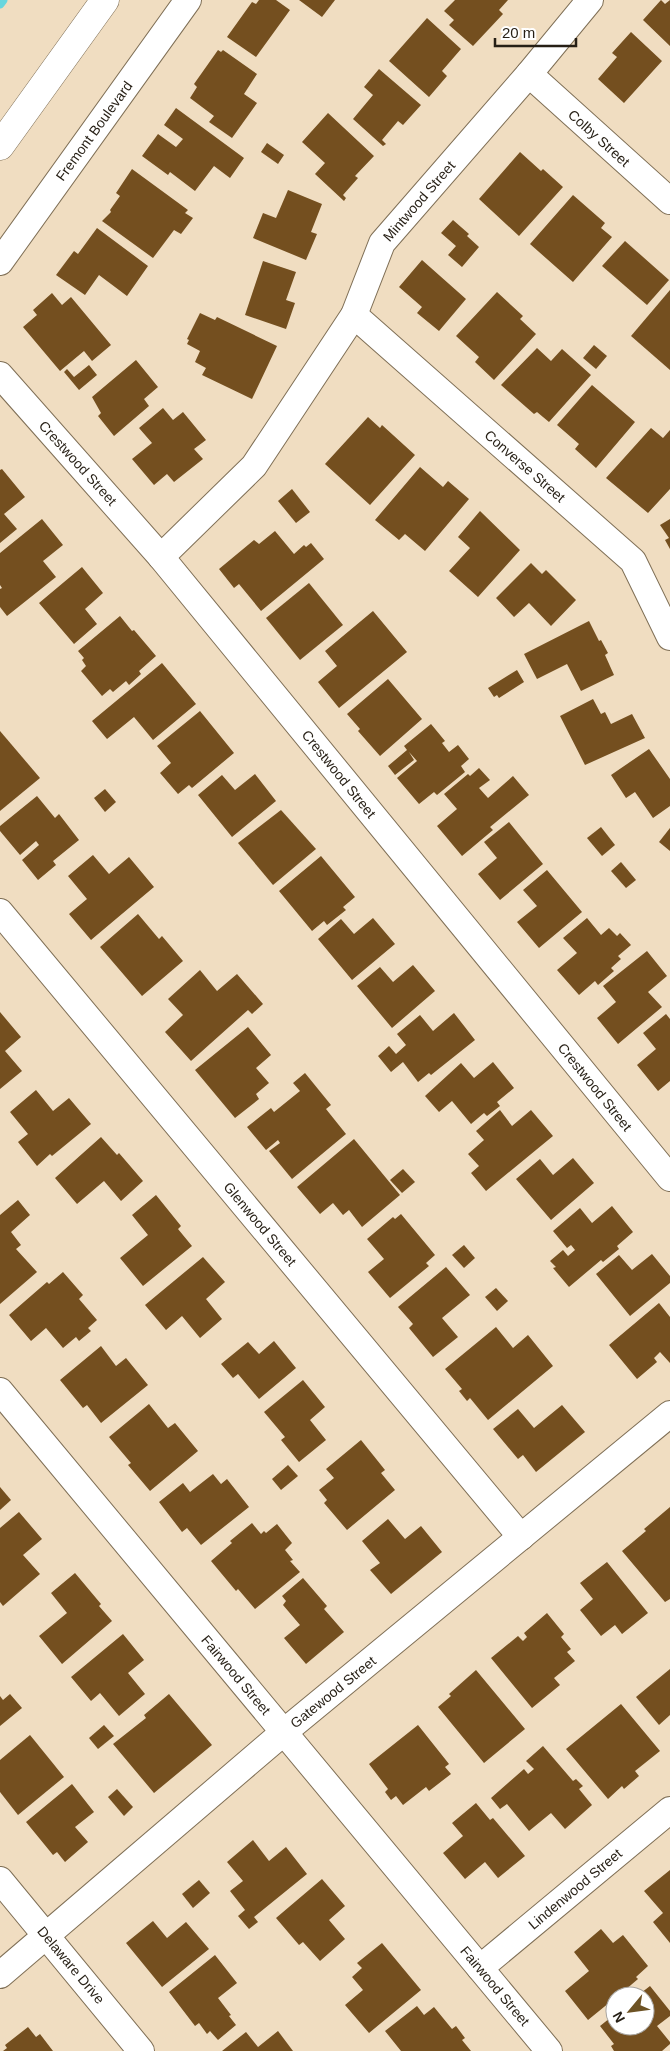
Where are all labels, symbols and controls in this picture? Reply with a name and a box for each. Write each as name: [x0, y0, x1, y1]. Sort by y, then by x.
scale bar: [495, 15, 576, 47]
text: 20 m: [502, 24, 535, 41]
street label: Fremont Boulevard: [53, 78, 135, 184]
street label: Colby Street: [565, 106, 633, 170]
street label: Mintwood Street: [380, 158, 458, 244]
street label: Crestwood Street: [36, 417, 120, 509]
street label: Converse Street: [482, 427, 568, 505]
street label: Crestwood Street: [299, 727, 379, 821]
street label: Crestwood Street: [555, 1040, 635, 1134]
street label: Glenwood Street: [220, 1179, 300, 1269]
street label: Fairwood Street: [198, 1632, 274, 1718]
street label: Gatewood Street: [287, 1653, 379, 1731]
street label: Lindenwood Street: [525, 1845, 625, 1933]
street label: Delaware Drive: [34, 1923, 108, 2007]
street label: Fairwood Street: [457, 1943, 533, 2029]
north arrow: [605, 1986, 655, 2036]
text: N: [609, 2009, 628, 2026]

